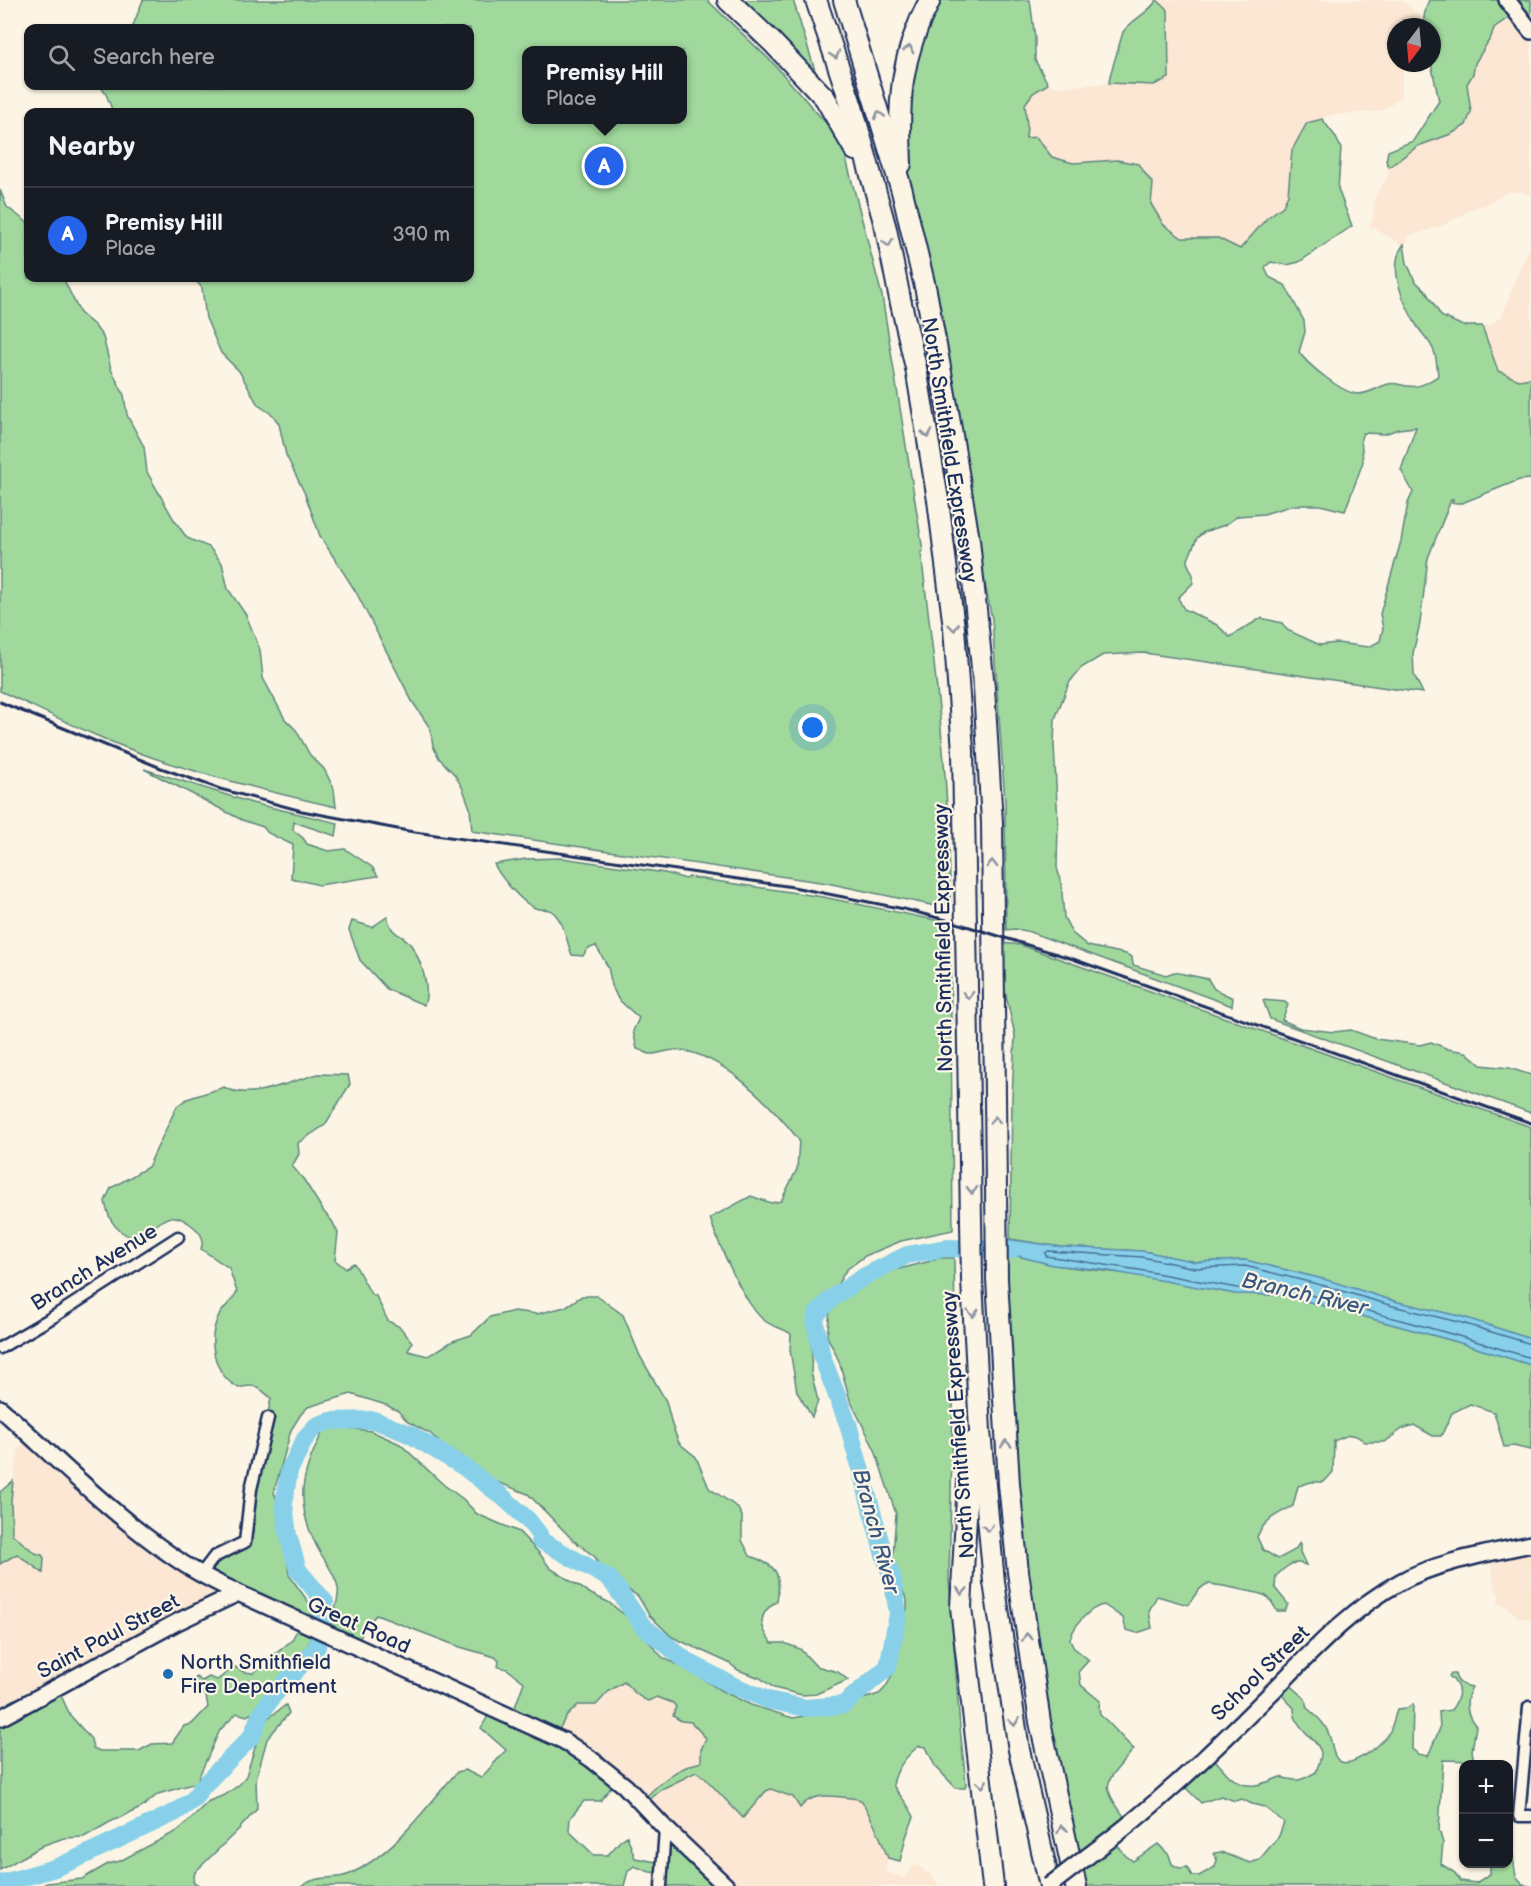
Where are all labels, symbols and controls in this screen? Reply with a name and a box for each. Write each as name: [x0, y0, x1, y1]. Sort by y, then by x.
north arrow: [1387, 18, 1441, 72]
search box: [24, 24, 474, 90]
icon: search: [45, 41, 78, 74]
text: Search here: [93, 44, 215, 71]
one-way arrow: [902, 44, 915, 54]
popup: [522, 46, 687, 124]
one-way arrow: [828, 49, 841, 60]
text: Premisy Hill: [546, 60, 663, 87]
text: Place: [546, 87, 596, 111]
one-way arrow: [874, 110, 886, 120]
text: Nearby: [48, 132, 135, 163]
pin: A: [584, 144, 624, 188]
text: Premisy Hill: [105, 210, 223, 237]
text: A: [61, 223, 74, 247]
text: 390 m: [392, 223, 450, 247]
text: Place: [105, 237, 156, 261]
one-way arrow: [881, 238, 894, 248]
street label: North Smithfield Expressway: [916, 316, 983, 585]
one-way arrow: [921, 429, 933, 439]
one-way arrow: [947, 622, 960, 632]
your location: [798, 713, 827, 742]
street label: North Smithfield Expressway: [929, 803, 958, 1072]
one-way arrow: [986, 859, 998, 868]
one-way arrow: [962, 991, 974, 1000]
one-way arrow: [989, 1116, 1001, 1125]
one-way arrow: [966, 1186, 978, 1195]
street label: Branch Avenue: [26, 1219, 162, 1316]
water label: Branch River: [1239, 1267, 1372, 1322]
street label: North Smithfield Expressway: [937, 1290, 980, 1560]
one-way arrow: [967, 1308, 980, 1317]
one-way arrow: [1000, 1439, 1013, 1448]
water label: Branch River: [846, 1466, 906, 1599]
one-way arrow: [982, 1524, 994, 1533]
one-way arrow: [955, 1586, 968, 1595]
street label: Saint Paul Street: [33, 1588, 184, 1684]
street label: Great Road: [303, 1592, 414, 1659]
street label: School Street: [1206, 1620, 1315, 1726]
one-way arrow: [1022, 1633, 1034, 1642]
place label: North Smithfield Fire Department: [180, 1650, 337, 1699]
marker: North Smithfield Fire Department: [161, 1667, 175, 1681]
one-way arrow: [1008, 1717, 1020, 1726]
map controls: [1459, 1760, 1513, 1868]
button: +: [1459, 1760, 1513, 1814]
one-way arrow: [975, 1780, 987, 1789]
button: −: [1459, 1814, 1513, 1868]
one-way arrow: [1056, 1824, 1069, 1834]

